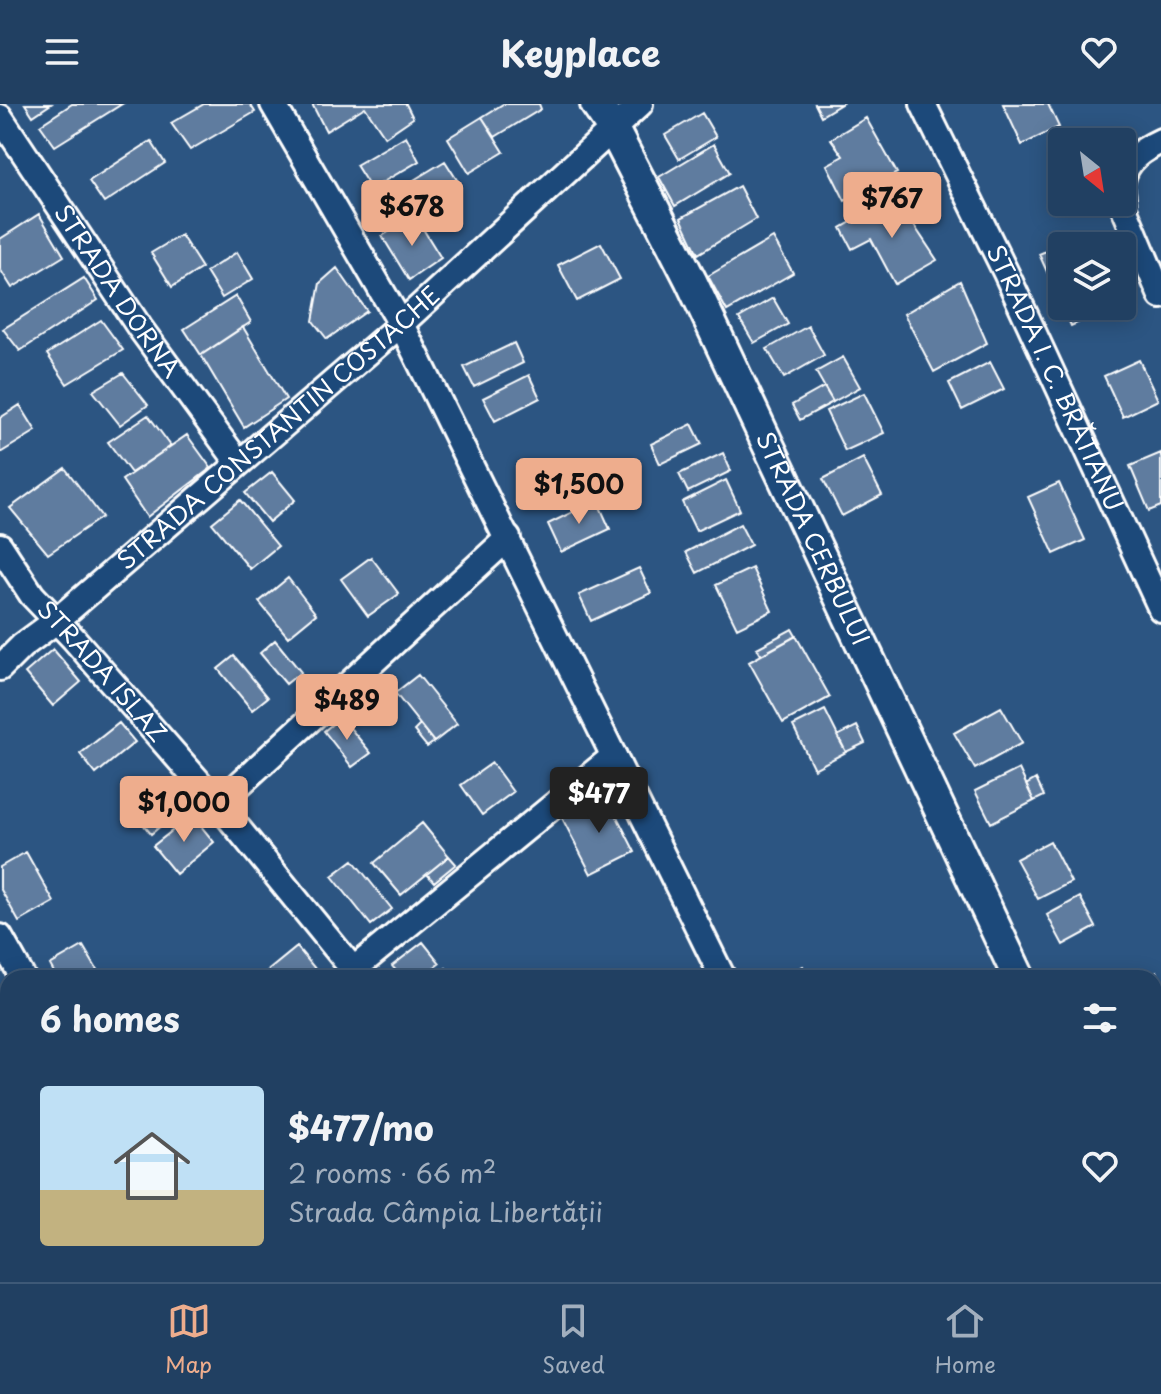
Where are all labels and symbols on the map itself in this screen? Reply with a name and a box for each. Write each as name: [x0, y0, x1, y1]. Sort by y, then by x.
north arrow: [1048, 128, 1136, 216]
pin: $767: [845, 172, 939, 240]
pin: $678: [365, 180, 459, 248]
street label: STRADA DORNA: [47, 196, 191, 385]
street label: STRADA I. C. BRĂTIANU: [979, 238, 1133, 516]
street label: STRADA CONSTANTIN COSTACHE: [108, 277, 447, 577]
street label: STRADA CERBULUI: [748, 425, 880, 651]
pin: $1,500: [514, 458, 644, 526]
street label: STRADA ISLAZ: [30, 591, 176, 749]
pin: $489: [300, 674, 394, 742]
pin: $477: [552, 767, 646, 835]
pin: $1,000: [119, 776, 249, 844]

